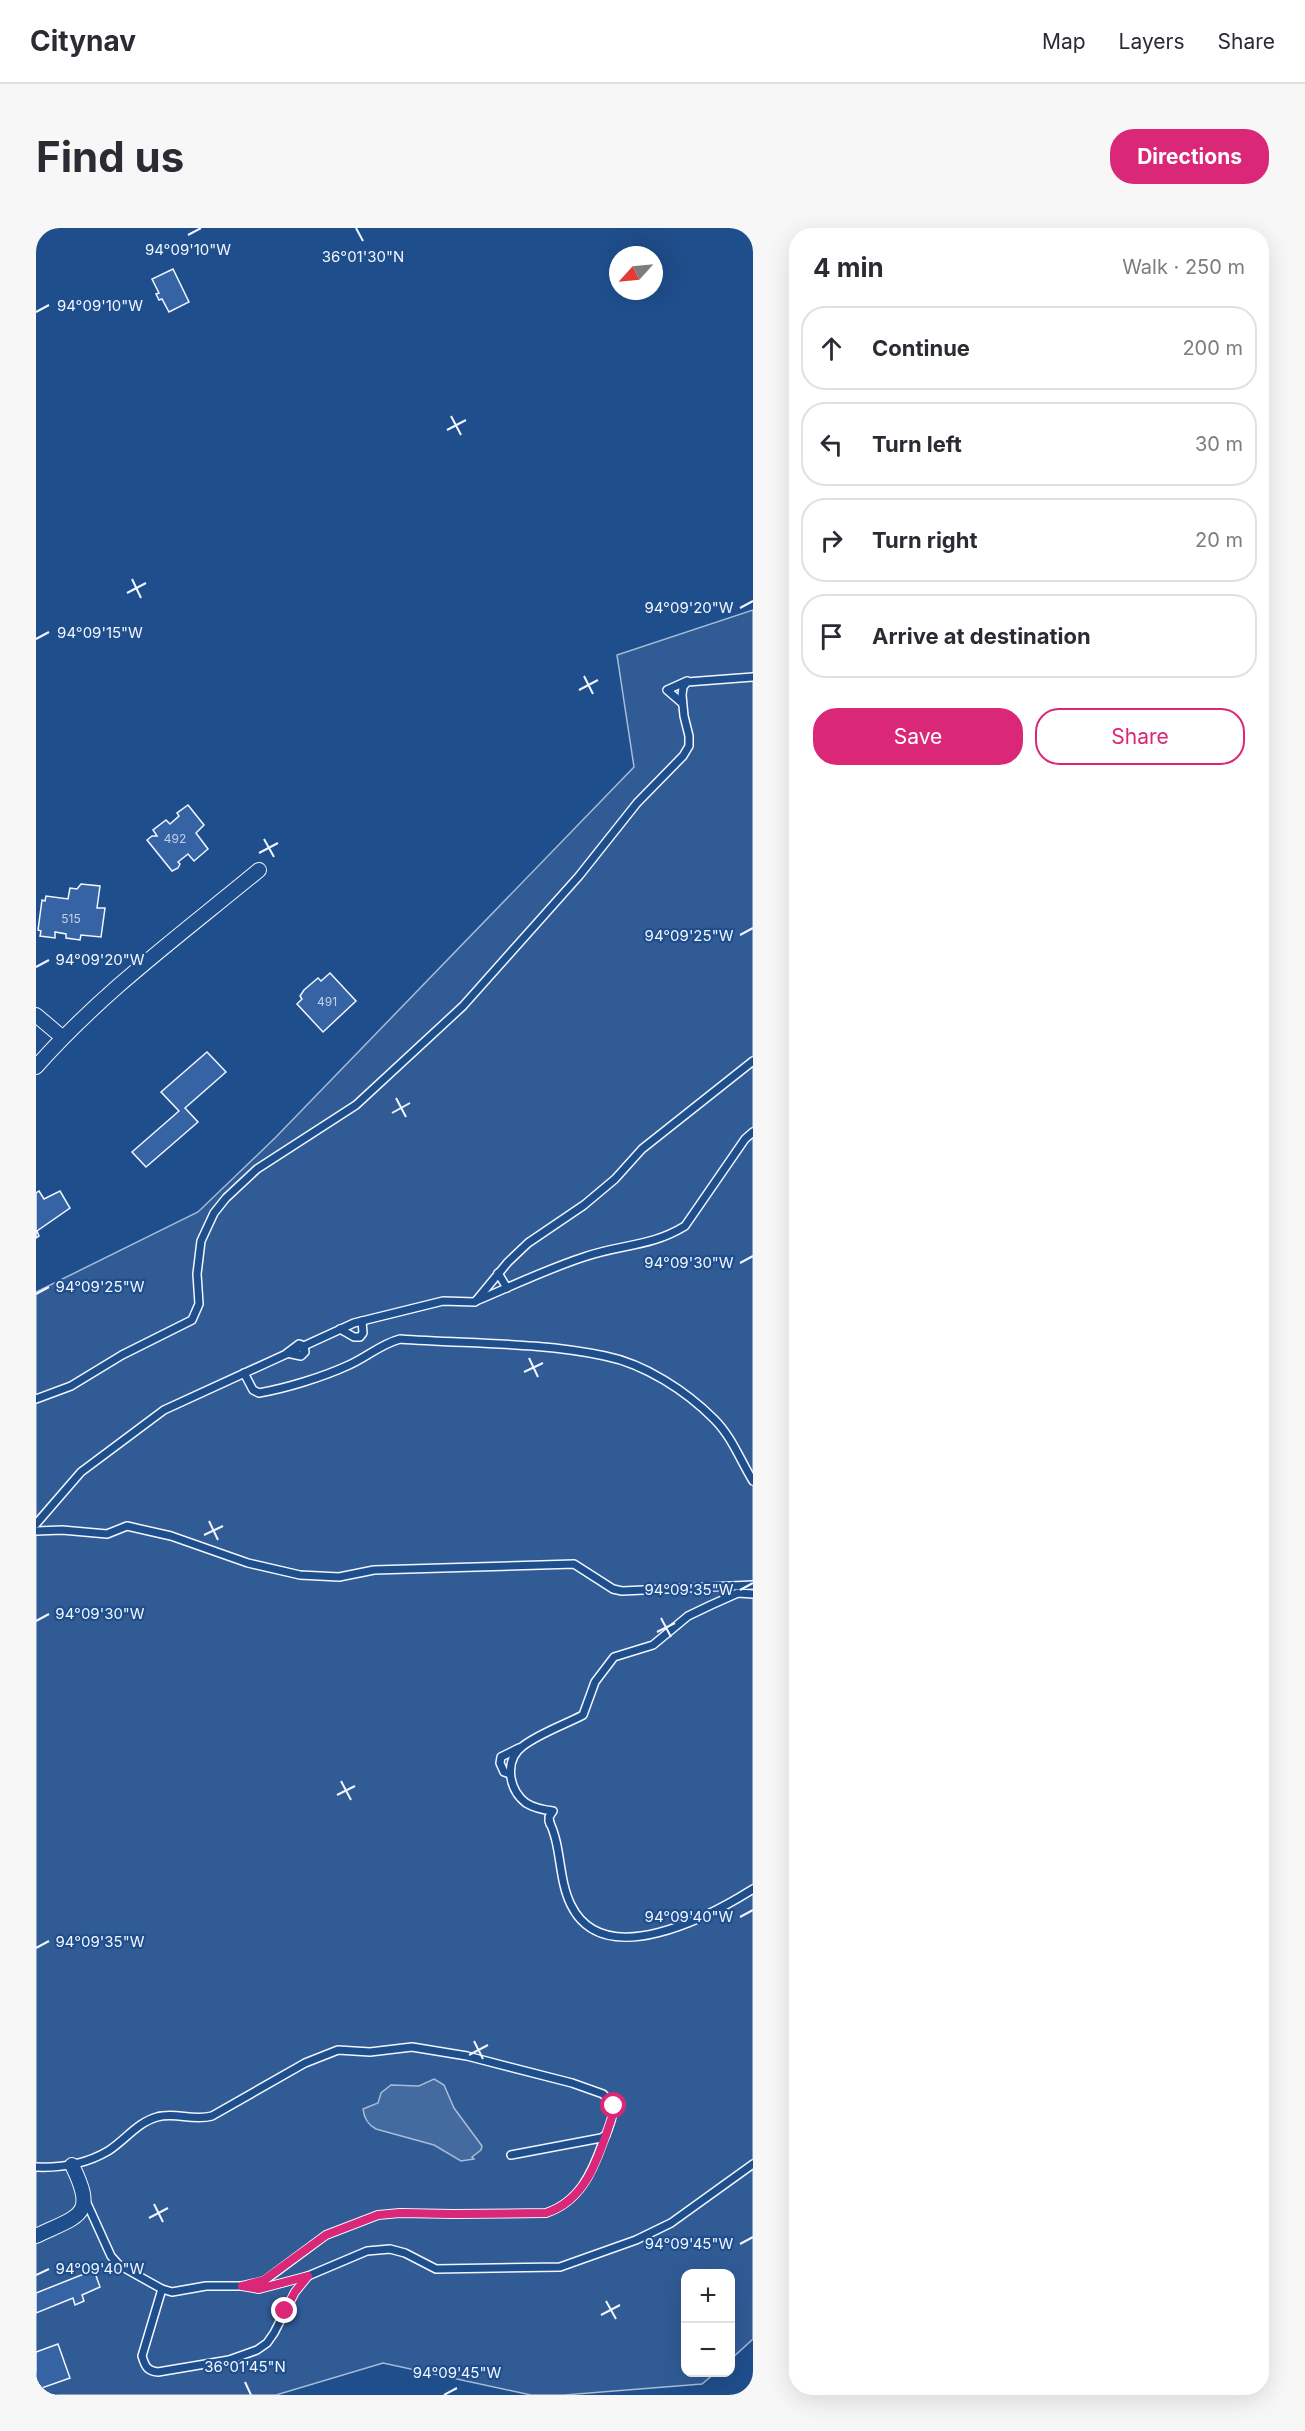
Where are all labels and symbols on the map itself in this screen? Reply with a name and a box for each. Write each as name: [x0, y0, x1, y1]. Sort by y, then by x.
text: 94°09'10"W: [145, 240, 231, 259]
north arrow: [609, 246, 663, 300]
text: 36°01'30"N: [322, 247, 404, 266]
text: 94°09'10"W: [57, 296, 143, 315]
text: 94°09'20"W: [644, 598, 734, 617]
text: 94°09'15"W: [57, 623, 143, 642]
house number: 492: [164, 831, 186, 846]
house number: 515: [61, 911, 81, 926]
text: 94°09'25"W: [645, 926, 734, 945]
text: 94°09'20"W: [55, 950, 145, 969]
house number: 491: [317, 994, 337, 1009]
text: 94°09'30"W: [644, 1253, 734, 1272]
text: 94°09'25"W: [56, 1277, 145, 1296]
text: 94°09'35"W: [645, 1580, 734, 1599]
text: 94°09'30"W: [55, 1604, 145, 1623]
text: 94°09'40"W: [645, 1907, 734, 1926]
text: 94°09'35"W: [56, 1932, 145, 1951]
route start: [600, 2092, 626, 2118]
text: 94°09'45"W: [645, 2234, 733, 2253]
text: 94°09'40"W: [56, 2259, 145, 2278]
route end: [271, 2297, 297, 2323]
text: 36°01'45"N: [204, 2357, 286, 2376]
text: 94°09'45"W: [413, 2363, 501, 2382]

